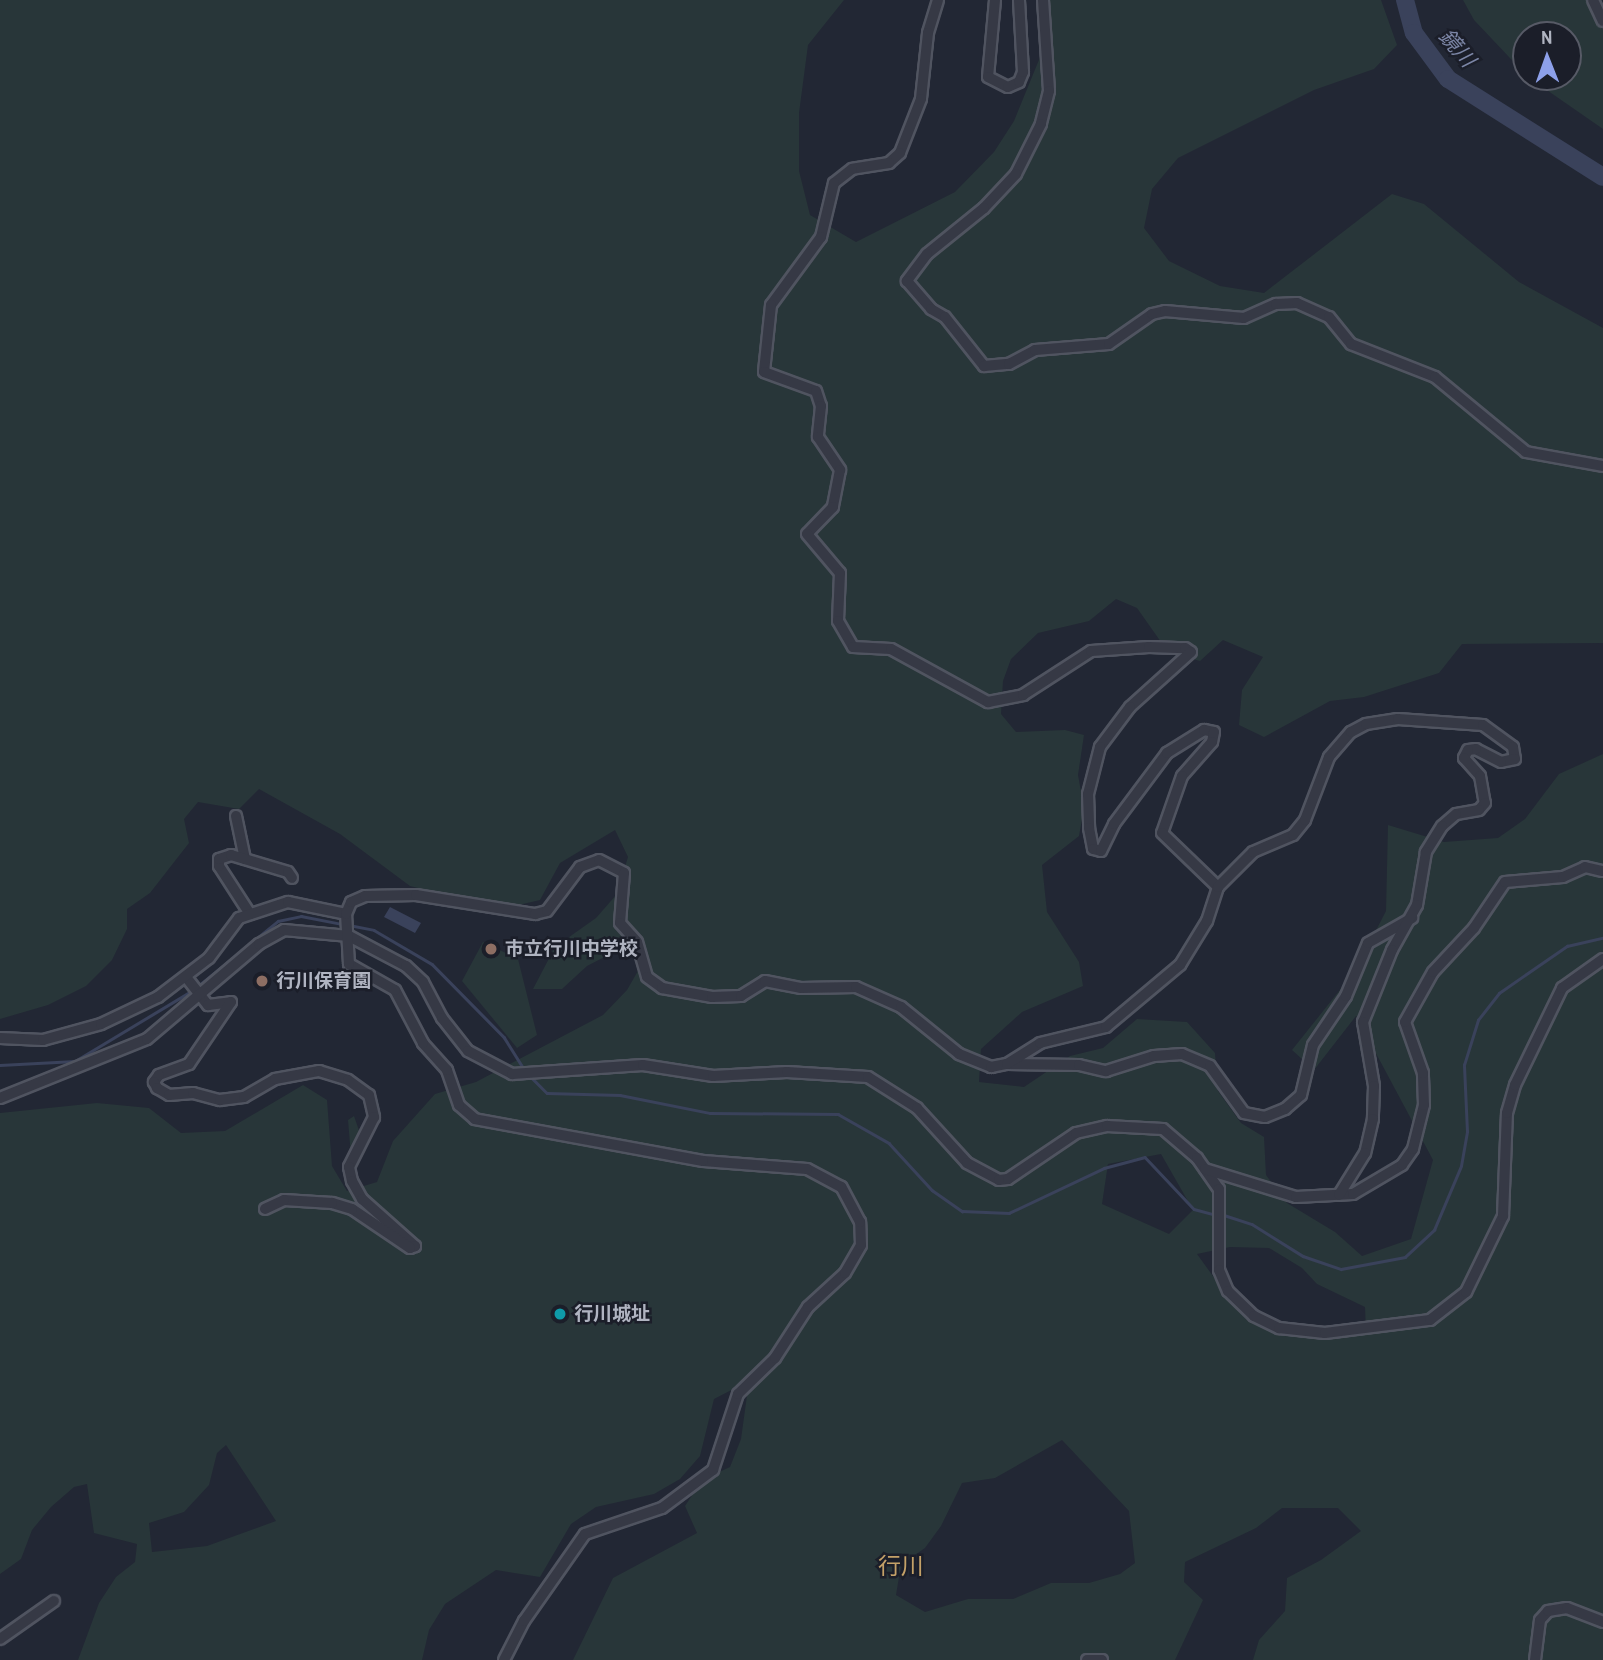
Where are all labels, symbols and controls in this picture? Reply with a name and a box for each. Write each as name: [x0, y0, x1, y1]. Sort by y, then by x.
north arrow: [1512, 21, 1582, 91]
water label: 鏡川: [1434, 24, 1480, 72]
text: N: [1541, 24, 1553, 50]
place label: 市立行川中学校: [505, 938, 638, 960]
marker: 市立行川中学校: [483, 941, 499, 957]
place label: 行川保育園: [276, 970, 371, 992]
marker: 行川保育園: [254, 973, 270, 989]
place label: 行川城址: [574, 1303, 650, 1325]
marker: 行川城址: [552, 1306, 568, 1322]
district label: 行川: [878, 1552, 924, 1580]

